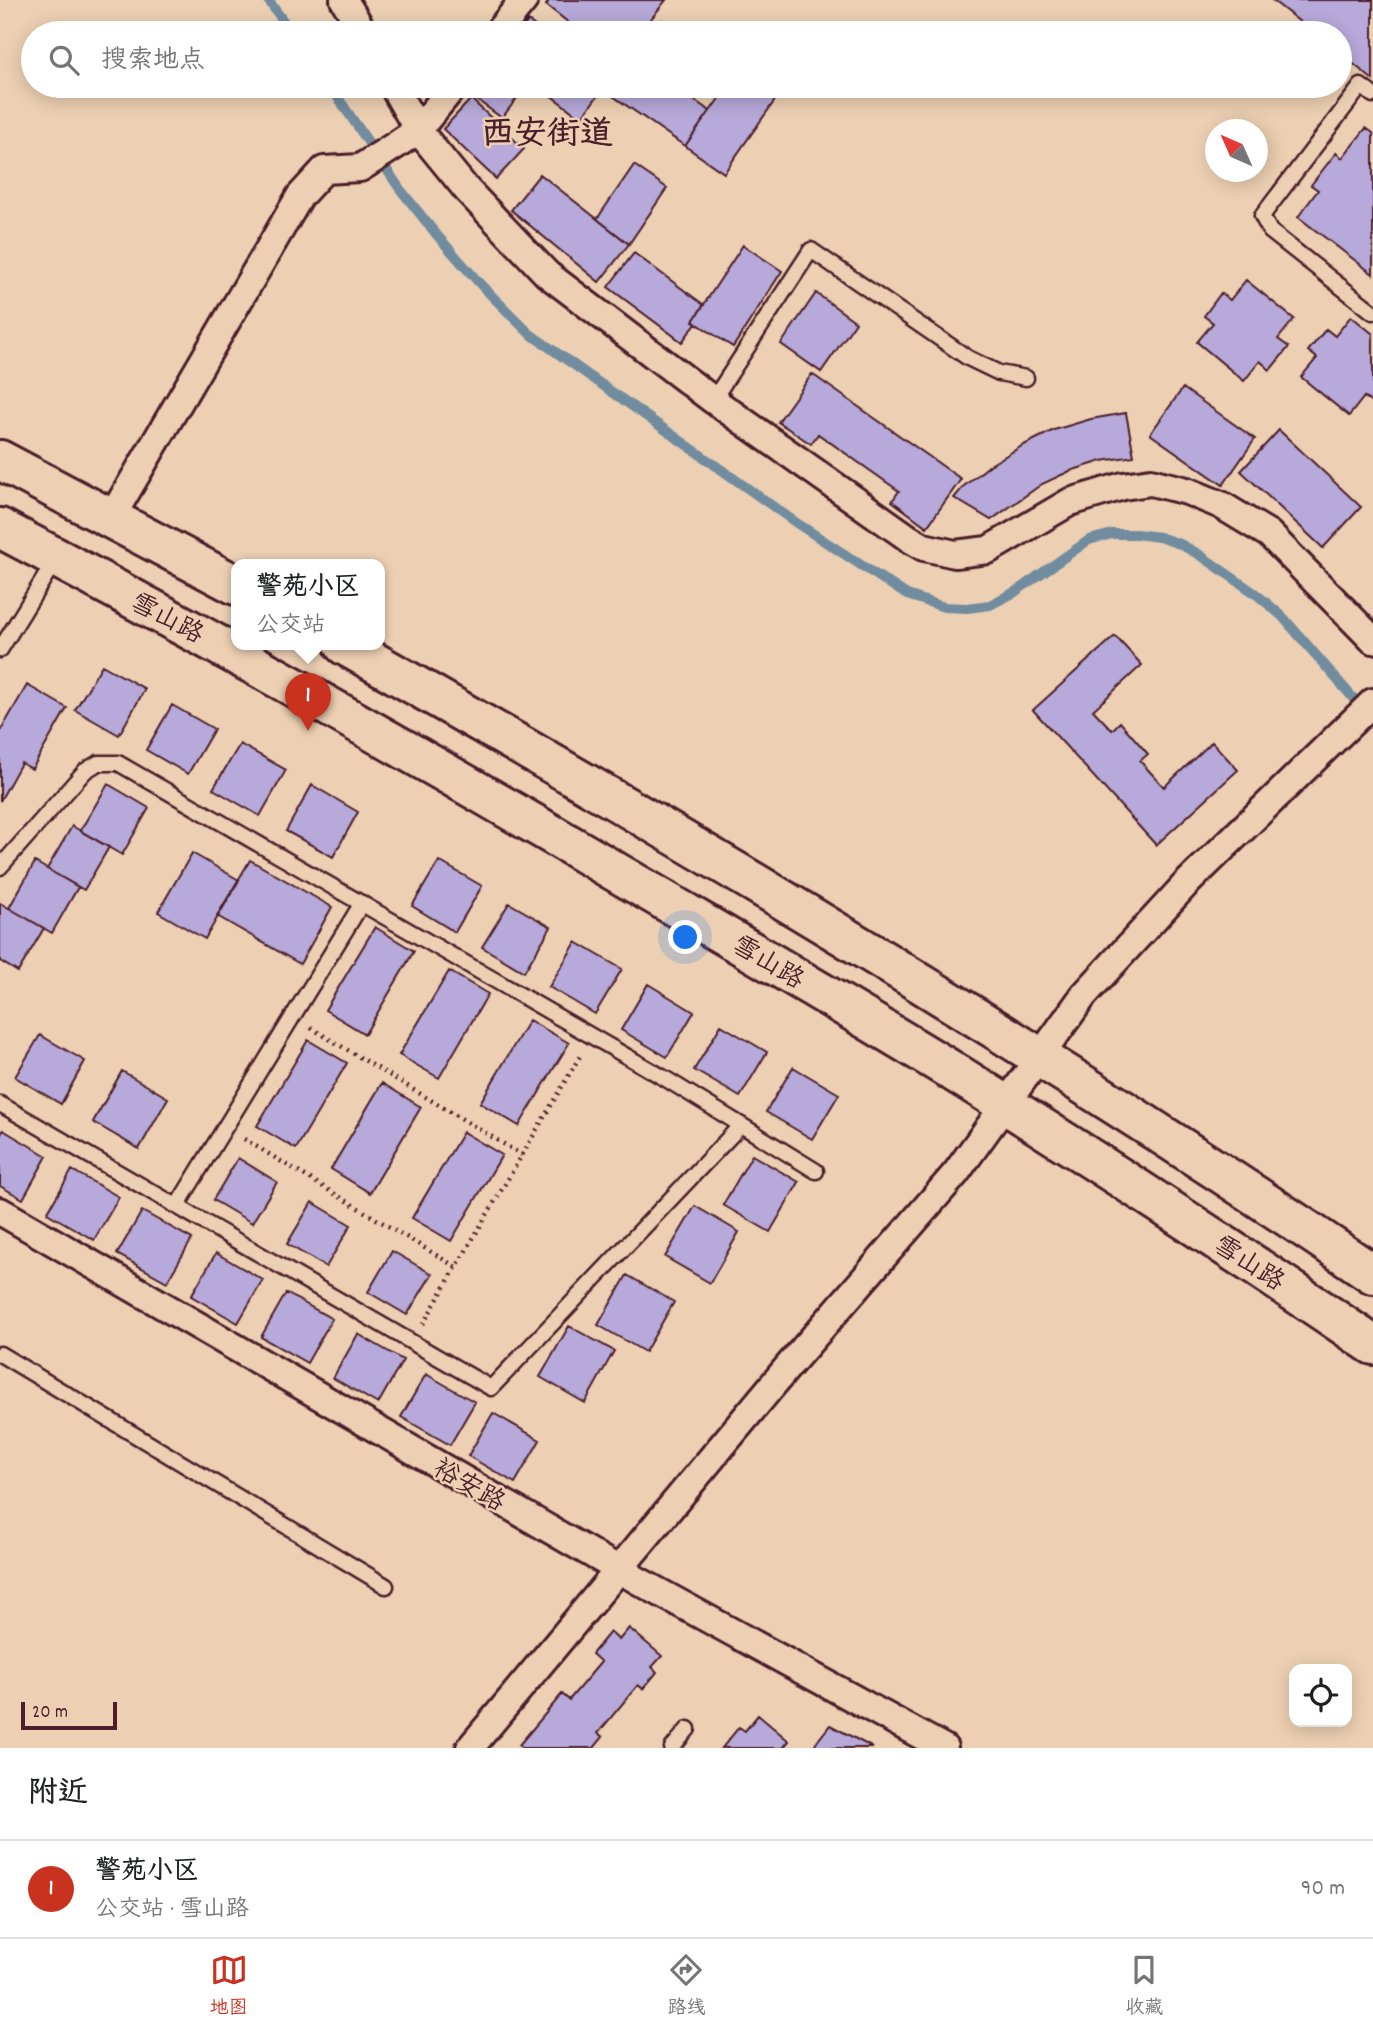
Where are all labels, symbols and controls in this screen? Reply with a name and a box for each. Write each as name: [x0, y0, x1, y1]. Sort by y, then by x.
search box: [21, 21, 1352, 98]
icon: search: [45, 41, 83, 79]
text: 搜索地点: [101, 43, 205, 80]
district label: 西安街道: [481, 113, 613, 160]
north arrow: [1205, 119, 1268, 182]
popup: [231, 559, 385, 650]
text: 警苑小区: [256, 570, 360, 607]
street label: 雪山路: [123, 585, 209, 655]
text: 公交站: [256, 610, 325, 643]
pin: 1: [285, 673, 331, 731]
your location: [668, 920, 702, 954]
street label: 雪山路: [724, 928, 810, 1000]
street label: 雪山路: [1205, 1228, 1291, 1302]
street label: 裕安路: [425, 1452, 511, 1523]
map controls: [1289, 1664, 1352, 1727]
button: locate: [1289, 1664, 1352, 1727]
scale bar: [21, 1699, 117, 1731]
text: 20 m: [32, 1700, 68, 1727]
text: 附近: [28, 1774, 88, 1817]
text: 警苑小区: [95, 1854, 199, 1891]
text: 1: [48, 1873, 54, 1906]
text: 90 m: [1301, 1873, 1345, 1906]
text: 公交站 · 雪山路: [95, 1894, 249, 1927]
tab: 地图: [210, 1951, 248, 2023]
tab: 路线: [667, 1951, 705, 2023]
tab: 收藏: [1125, 1951, 1163, 2023]

